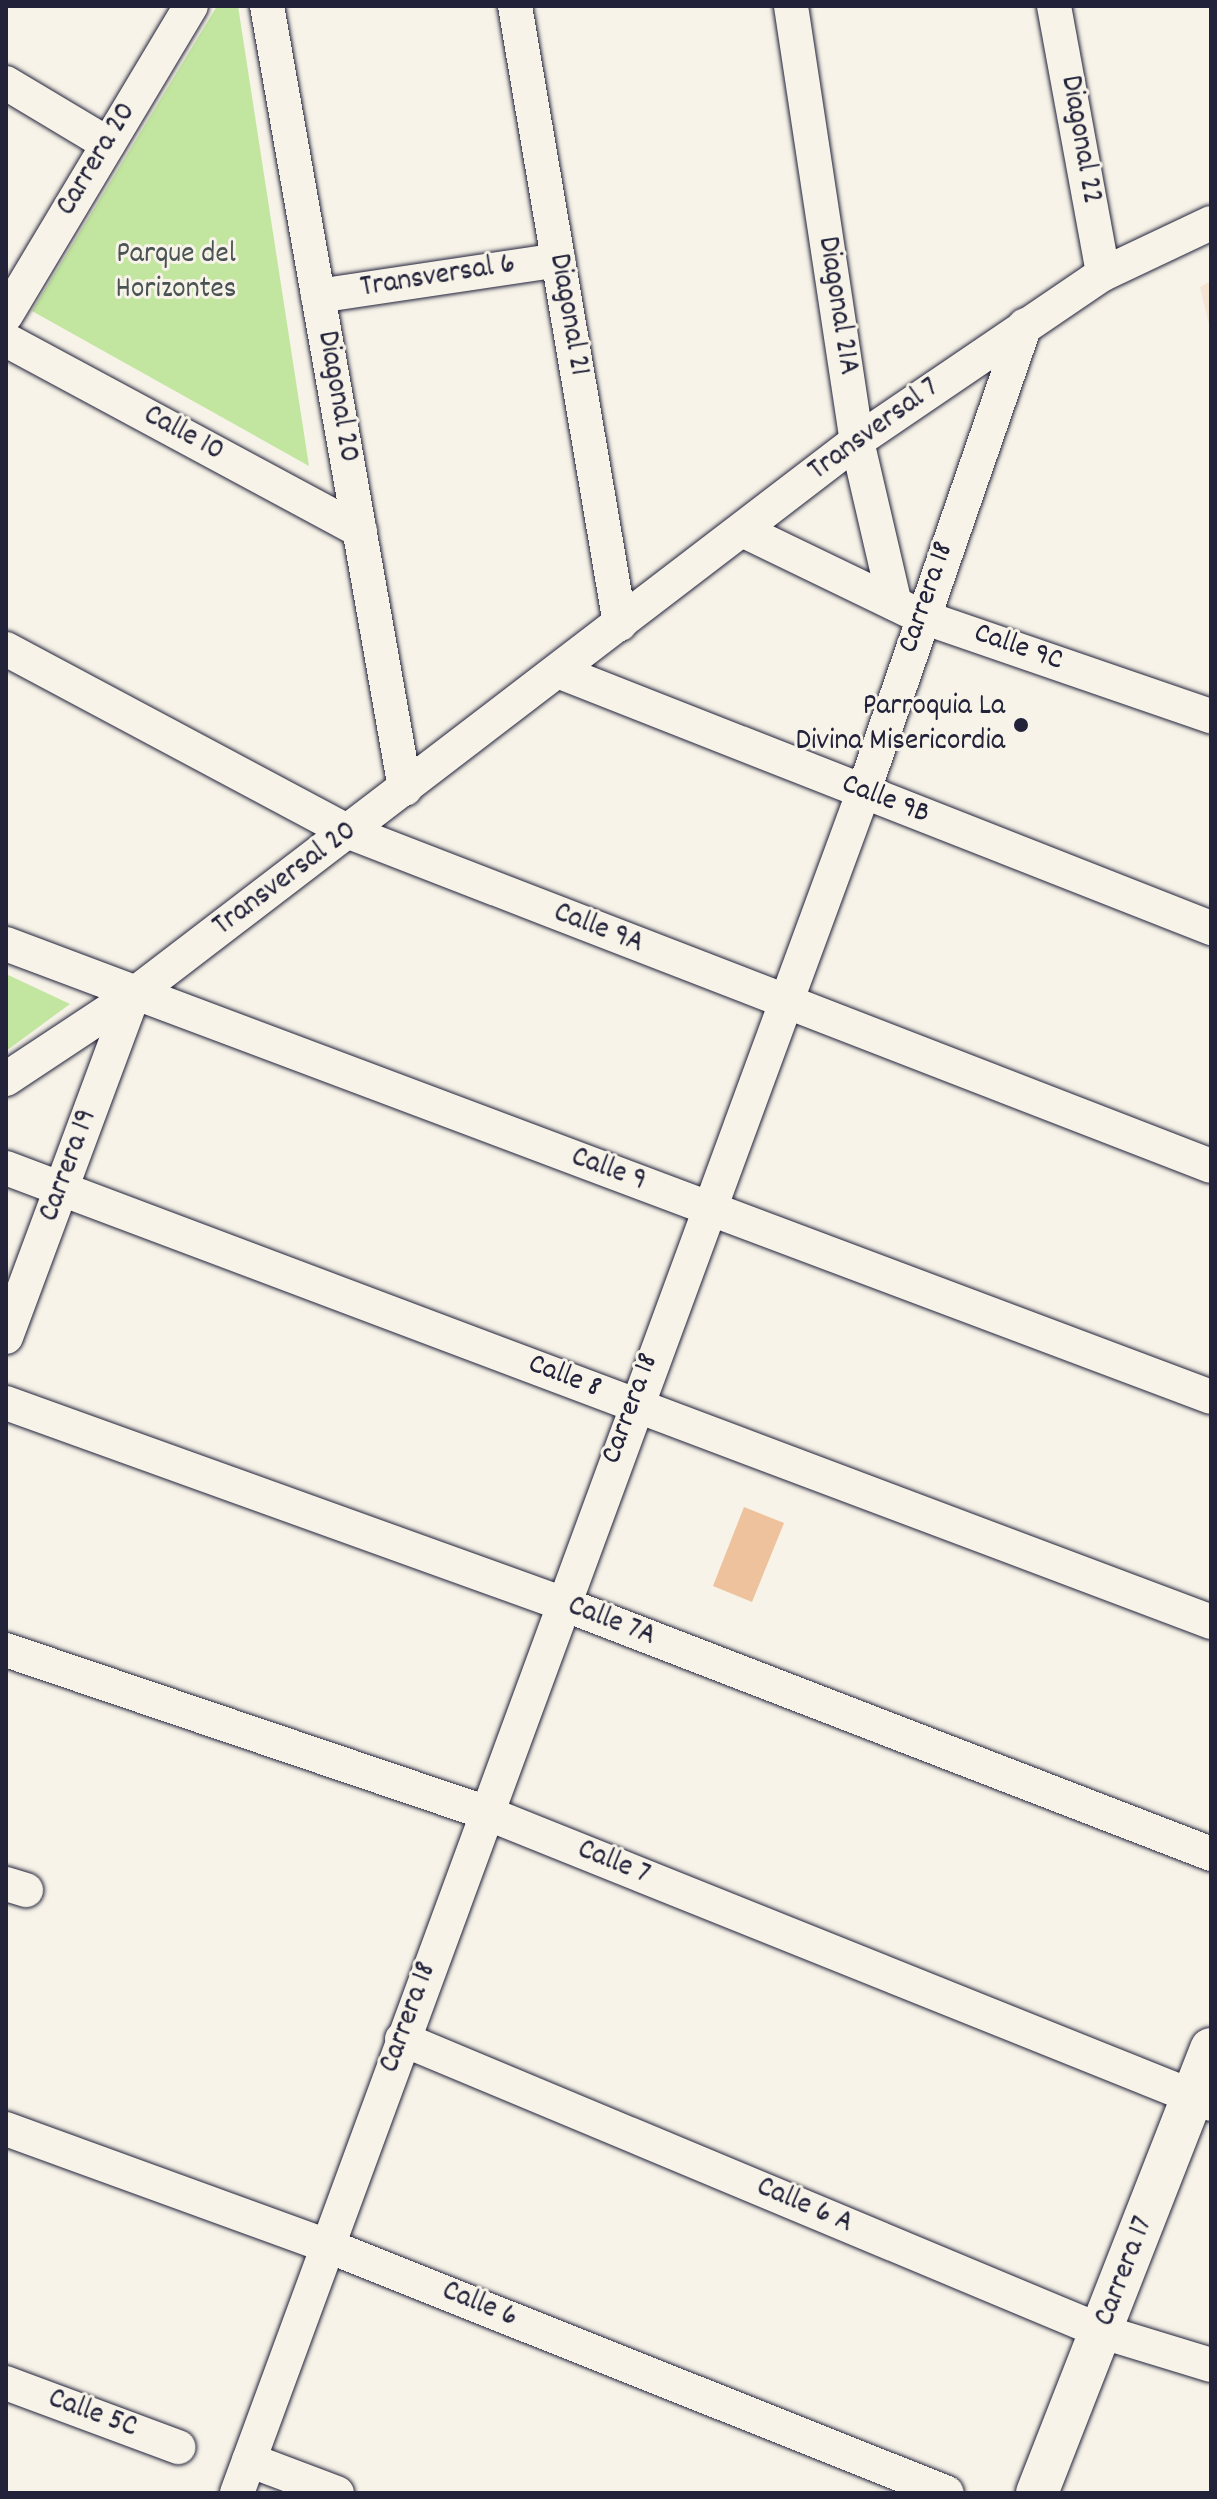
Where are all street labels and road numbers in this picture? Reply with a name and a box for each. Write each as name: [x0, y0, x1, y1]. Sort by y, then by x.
street label: Diagonal 22: [1050, 73, 1108, 207]
street label: Carrera 20: [50, 97, 146, 223]
street label: Diagonal 21A: [807, 234, 865, 378]
street label: Transversal 6: [358, 248, 518, 308]
street label: Diagonal 21: [539, 251, 595, 379]
street label: Diagonal 20: [307, 328, 365, 466]
street label: Transversal 7: [803, 372, 947, 490]
street label: Calle 10: [137, 399, 229, 471]
street label: Carrera 18: [892, 538, 964, 658]
street label: Calle 9C: [969, 617, 1067, 681]
street label: Calle 9B: [836, 768, 934, 834]
street label: Transversal 20: [207, 814, 365, 946]
street label: Calle 9A: [548, 896, 648, 964]
street label: Carrera 19: [33, 1105, 107, 1227]
street label: Calle 9: [566, 1141, 650, 1201]
street label: Calle 8: [522, 1348, 606, 1408]
street label: Carrera 18: [595, 1349, 669, 1469]
street label: Calle 7A: [562, 1590, 660, 1656]
street label: Calle 7: [572, 1833, 654, 1895]
street label: Carrera 18: [373, 1958, 447, 2078]
street label: Calle 6 A: [750, 2171, 858, 2243]
street label: Carrera 17: [1089, 2212, 1163, 2332]
street label: Calle 6: [436, 2275, 522, 2337]
street label: Calle 5C: [43, 2382, 141, 2448]

